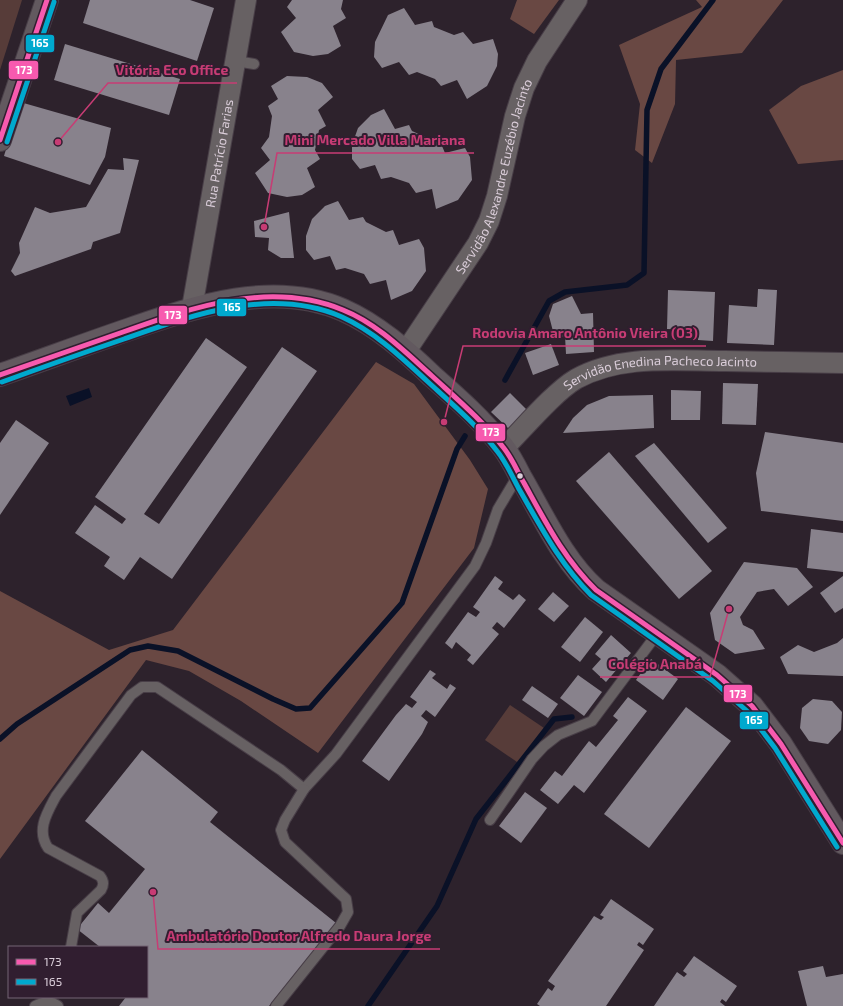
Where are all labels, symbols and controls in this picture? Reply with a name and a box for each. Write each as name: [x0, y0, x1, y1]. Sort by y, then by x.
line badge: 165: [25, 34, 55, 53]
text: 165: [31, 36, 49, 49]
callout: Vitória Eco Office: [108, 57, 237, 83]
line badge: 173: [8, 60, 39, 80]
text: Vitória Eco Office: [116, 61, 229, 78]
text: 173: [16, 63, 32, 76]
street label: Servidão Alexandre Euzébio Jacinto: [452, 76, 535, 277]
street label: Rua Patrício Farias: [202, 98, 236, 209]
callout: Mini Mercado Villa Mariana: [277, 127, 474, 153]
text: Mini Mercado Villa Mariana: [285, 131, 466, 148]
line badge: 165: [216, 298, 247, 317]
text: 165: [223, 300, 241, 313]
line badge: 173: [158, 305, 188, 325]
text: 173: [165, 308, 181, 321]
callout: Rodovia Amaro Antônio Vieira (03): [463, 320, 706, 346]
text: Rodovia Amaro Antônio Vieira (03): [472, 324, 698, 341]
street label: Servidão Enedina Pacheco Jacinto: [560, 352, 757, 393]
line badge: 173: [475, 423, 506, 442]
text: 173: [483, 425, 499, 438]
unlabelled marker: [515, 471, 525, 481]
callout: Colégio Anabá: [600, 651, 710, 677]
text: Colégio Anabá: [608, 655, 702, 672]
line badge: 173: [723, 684, 753, 703]
text: 173: [730, 687, 746, 700]
line badge: 165: [739, 711, 769, 730]
text: 165: [745, 713, 763, 726]
callout: Ambulatório Doutor Alfredo Daura Jorge: [158, 923, 440, 949]
text: Ambulatório Doutor Alfredo Daura Jorge: [167, 927, 432, 944]
legend: [8, 946, 148, 998]
text: 173: [44, 954, 62, 968]
text: 165: [44, 974, 62, 988]

